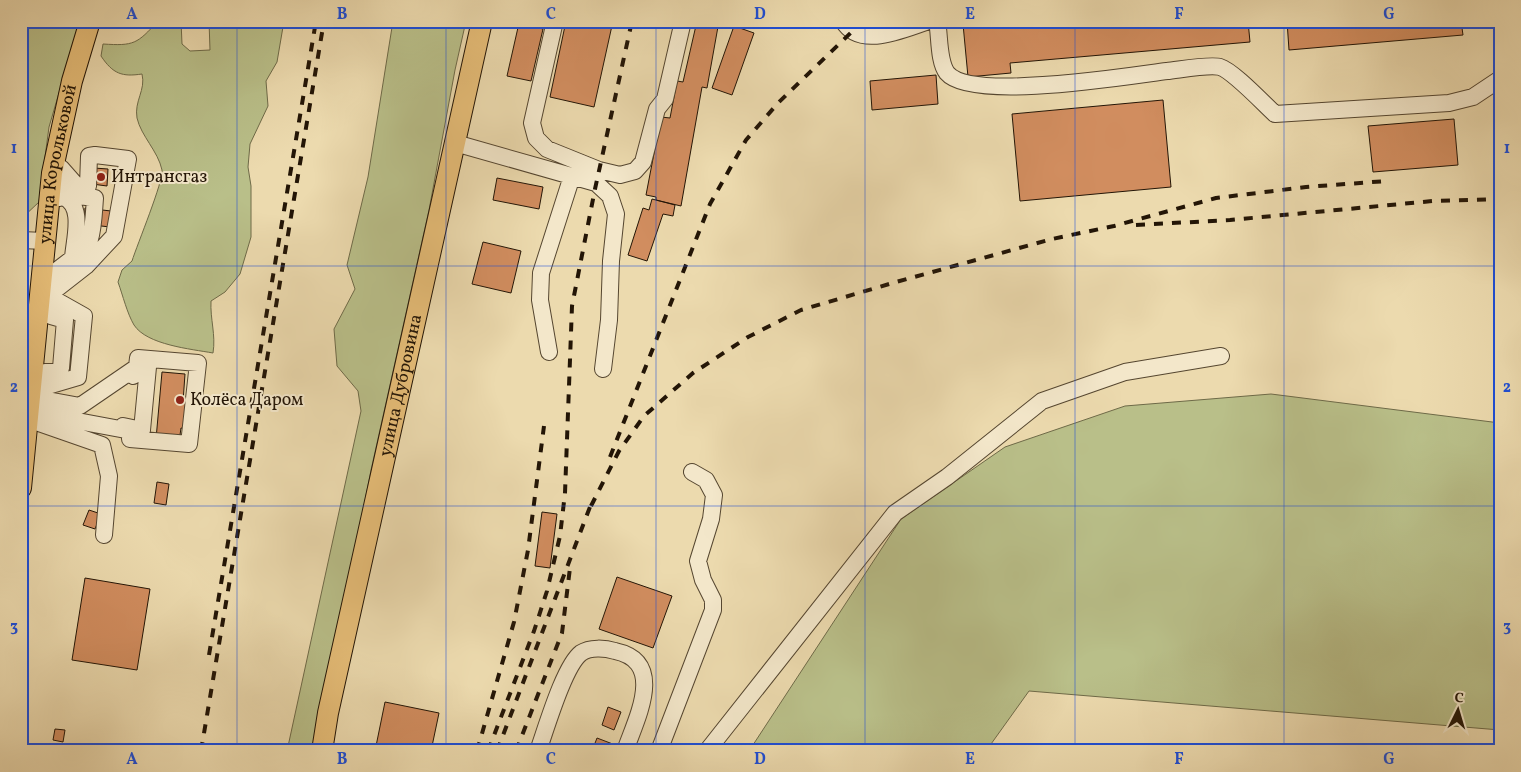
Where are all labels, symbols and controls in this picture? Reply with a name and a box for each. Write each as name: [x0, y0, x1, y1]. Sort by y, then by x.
text: A: [126, 4, 138, 26]
text: B: [337, 4, 348, 26]
text: C: [546, 4, 556, 26]
text: D: [754, 4, 766, 26]
text: E: [965, 4, 975, 26]
text: F: [1174, 4, 1184, 26]
text: G: [1383, 4, 1395, 26]
street label: улица Корольковой: [33, 82, 83, 245]
text: 1: [11, 138, 17, 160]
text: 1: [1504, 138, 1510, 160]
place label: Интрансгаз: [111, 165, 208, 190]
marker: Интрансгаз: [95, 171, 107, 183]
street label: улица Дубровина: [373, 312, 429, 459]
text: 2: [10, 377, 18, 399]
text: 2: [1503, 377, 1511, 399]
place label: Колёса Даром: [190, 388, 303, 413]
marker: Колёса Даром: [174, 394, 186, 406]
text: 3: [10, 616, 18, 638]
text: 3: [1503, 616, 1511, 638]
north arrow: [1434, 684, 1484, 734]
text: С: [1454, 689, 1464, 708]
text: A: [126, 749, 138, 771]
text: B: [337, 749, 348, 771]
text: C: [546, 749, 556, 771]
text: D: [754, 749, 766, 771]
text: E: [965, 749, 975, 771]
text: F: [1174, 749, 1184, 771]
text: G: [1383, 749, 1395, 771]

